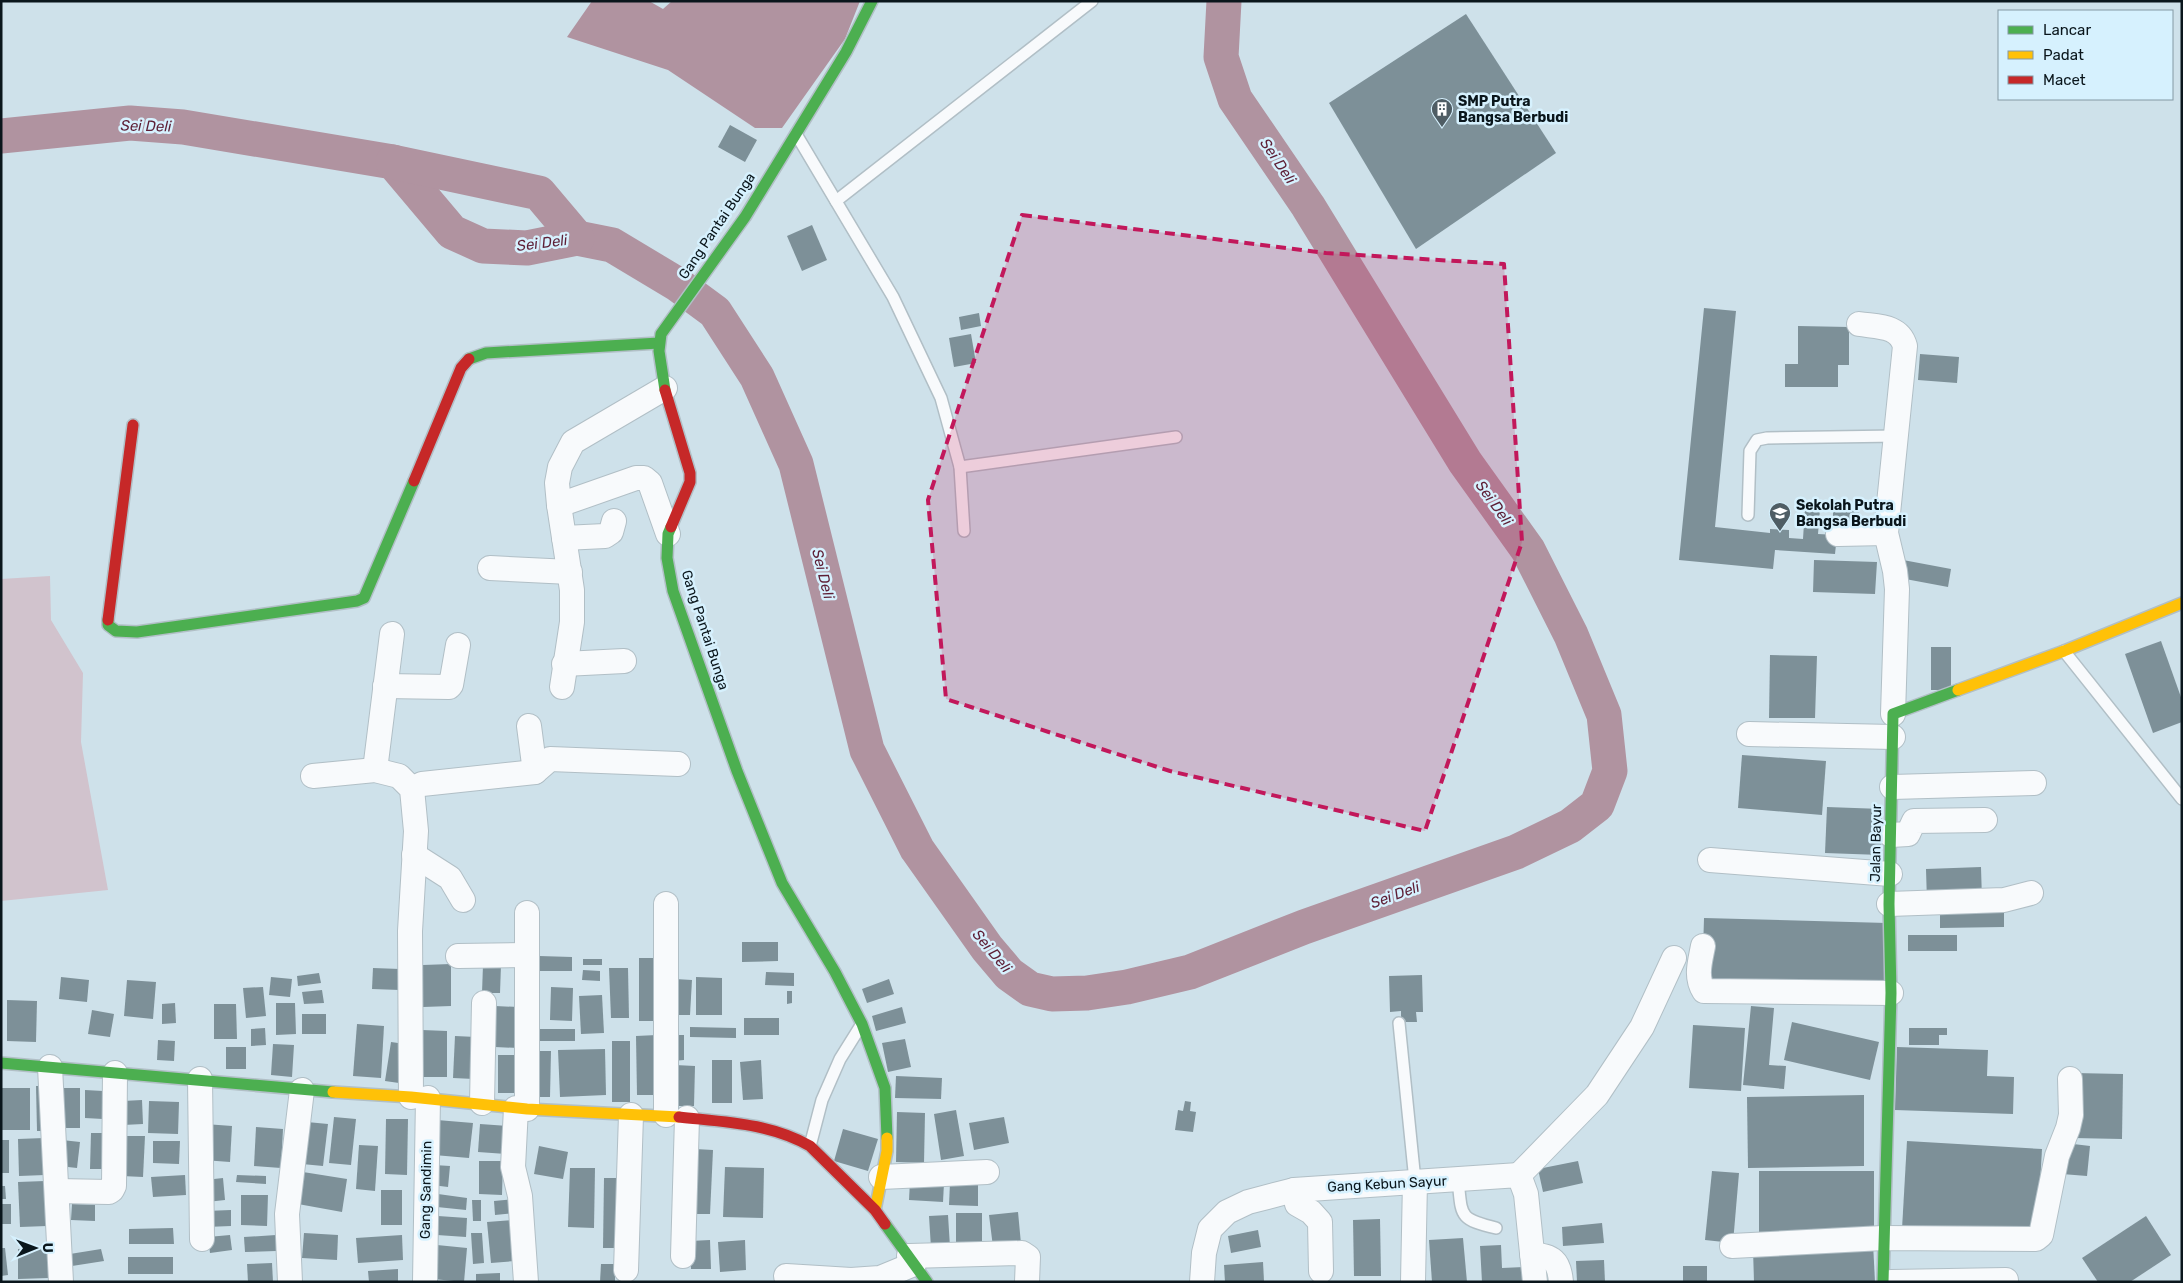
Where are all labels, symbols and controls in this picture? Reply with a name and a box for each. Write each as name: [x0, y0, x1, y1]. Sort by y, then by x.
legend: [1998, 10, 2173, 100]
text: Lancar: [2043, 21, 2091, 39]
text: Padat: [2043, 46, 2084, 64]
text: Macet: [2043, 71, 2086, 89]
place label: SMP Putra Bangsa Berbudi: [1458, 93, 1568, 126]
building icon: SMP Putra Bangsa Berbudi: [1430, 97, 1454, 128]
water label: Sei Deli: [120, 117, 172, 135]
water label: Sei Deli: [1256, 135, 1300, 187]
street label: Gang Pantai Bunga: [675, 169, 759, 283]
water label: Sei Deli: [516, 231, 569, 255]
water label: Sei Deli: [1472, 477, 1516, 529]
place label: Sekolah Putra Bangsa Berbudi: [1796, 497, 1906, 530]
school or university icon: Sekolah Putra Bangsa Berbudi: [1768, 501, 1792, 532]
water label: Sei Deli: [808, 547, 838, 601]
street label: Gang Pantai Bunga: [678, 568, 732, 692]
street label: Jalan Bayur: [1867, 803, 1885, 882]
water label: Sei Deli: [1368, 878, 1422, 912]
water label: Sei Deli: [969, 926, 1016, 977]
street label: Gang Sandimin: [417, 1141, 435, 1239]
street label: Gang Kebun Sayur: [1327, 1172, 1448, 1196]
north arrow: [10, 1223, 60, 1273]
text: U: [39, 1243, 56, 1253]

